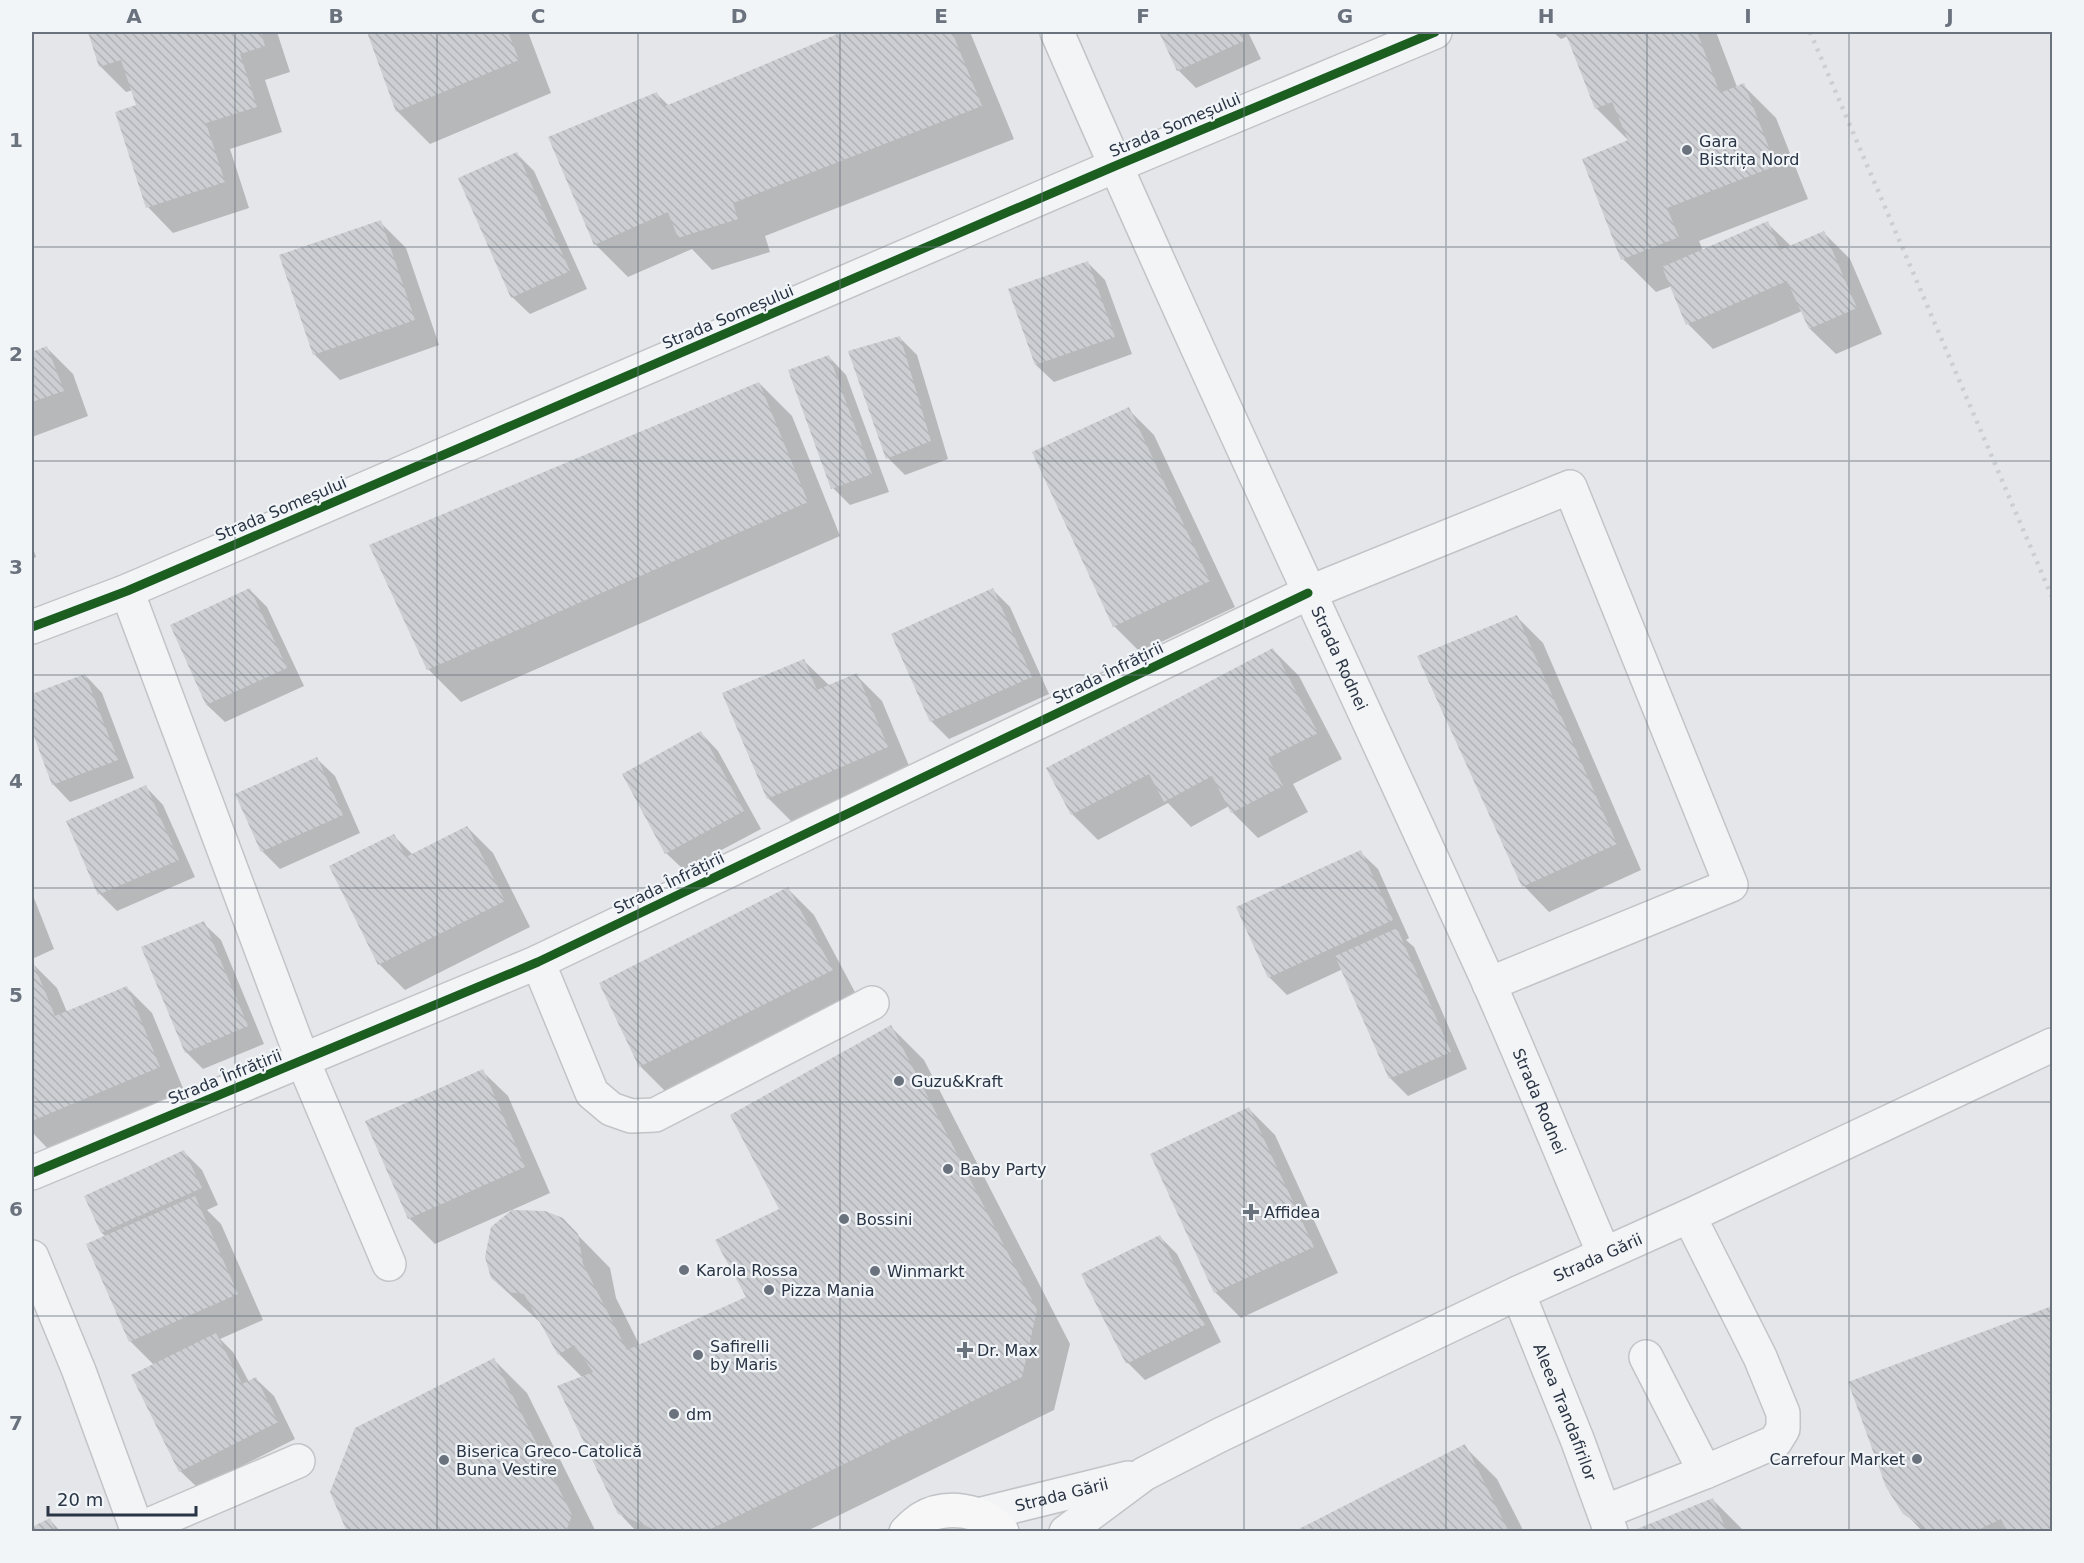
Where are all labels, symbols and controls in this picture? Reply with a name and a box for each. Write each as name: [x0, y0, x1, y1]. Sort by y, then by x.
text: A: [126, 4, 142, 28]
text: B: [328, 4, 344, 28]
text: C: [531, 4, 545, 28]
text: D: [731, 4, 747, 28]
text: E: [934, 4, 948, 28]
text: F: [1136, 4, 1150, 28]
text: G: [1337, 4, 1353, 28]
text: H: [1538, 4, 1554, 28]
text: I: [1744, 4, 1752, 28]
text: J: [1944, 4, 1954, 28]
street label: Strada Someșului: [1107, 89, 1243, 161]
text: 1: [9, 128, 23, 152]
place label: Gara Bistrița Nord: [1699, 132, 1799, 169]
marker: Gara Bistrița Nord: [1680, 143, 1694, 157]
street label: Strada Someșului: [660, 281, 796, 353]
text: 2: [9, 342, 23, 366]
street label: Strada Someșului: [213, 473, 349, 545]
text: 3: [9, 555, 23, 579]
street label: Strada Rodnei: [1307, 603, 1372, 713]
street label: Strada Înfrățirii: [1049, 638, 1167, 708]
text: 4: [9, 769, 23, 793]
street label: Strada Înfrățirii: [610, 848, 728, 918]
text: 5: [9, 983, 23, 1007]
street label: Strada Rodnei: [1509, 1045, 1570, 1157]
street label: Strada Înfrățirii: [165, 1046, 285, 1108]
place label: Guzu&Kraft: [911, 1072, 1003, 1091]
marker: Guzu&Kraft: [892, 1074, 906, 1088]
place label: Baby Party: [960, 1160, 1047, 1179]
marker: Baby Party: [941, 1162, 955, 1176]
text: 6: [9, 1197, 23, 1221]
marker: Affidea: [1242, 1203, 1260, 1221]
place label: Affidea: [1264, 1203, 1320, 1222]
place label: Bossini: [856, 1210, 912, 1229]
marker: Bossini: [837, 1212, 851, 1226]
street label: Strada Gării: [1550, 1229, 1645, 1285]
place label: Karola Rossa: [696, 1261, 798, 1280]
place label: Winmarkt: [887, 1262, 965, 1281]
marker: Karola Rossa: [677, 1263, 691, 1277]
marker: Winmarkt: [868, 1264, 882, 1278]
place label: Pizza Mania: [781, 1281, 874, 1300]
marker: Pizza Mania: [762, 1283, 776, 1297]
place label: Safirelli by Maris: [710, 1337, 778, 1374]
street label: Aleea Trandafirilor: [1530, 1340, 1601, 1483]
place label: Dr. Max: [977, 1341, 1038, 1360]
marker: Dr. Max: [958, 1343, 972, 1357]
marker: Safirelli by Maris: [691, 1348, 705, 1362]
place label: dm: [686, 1405, 712, 1424]
marker: dm: [667, 1407, 681, 1421]
text: 7: [9, 1411, 23, 1435]
place label: Biserica Greco-Catolică Buna Vestire: [456, 1442, 642, 1479]
place label: Carrefour Market: [1769, 1450, 1905, 1469]
marker: Carrefour Market: [1910, 1452, 1924, 1466]
marker: Biserica Greco-Catolică Buna Vestire: [437, 1453, 451, 1467]
street label: Strada Gării: [1013, 1474, 1110, 1515]
scale bar: [48, 1479, 196, 1517]
text: 20 m: [57, 1489, 103, 1510]

